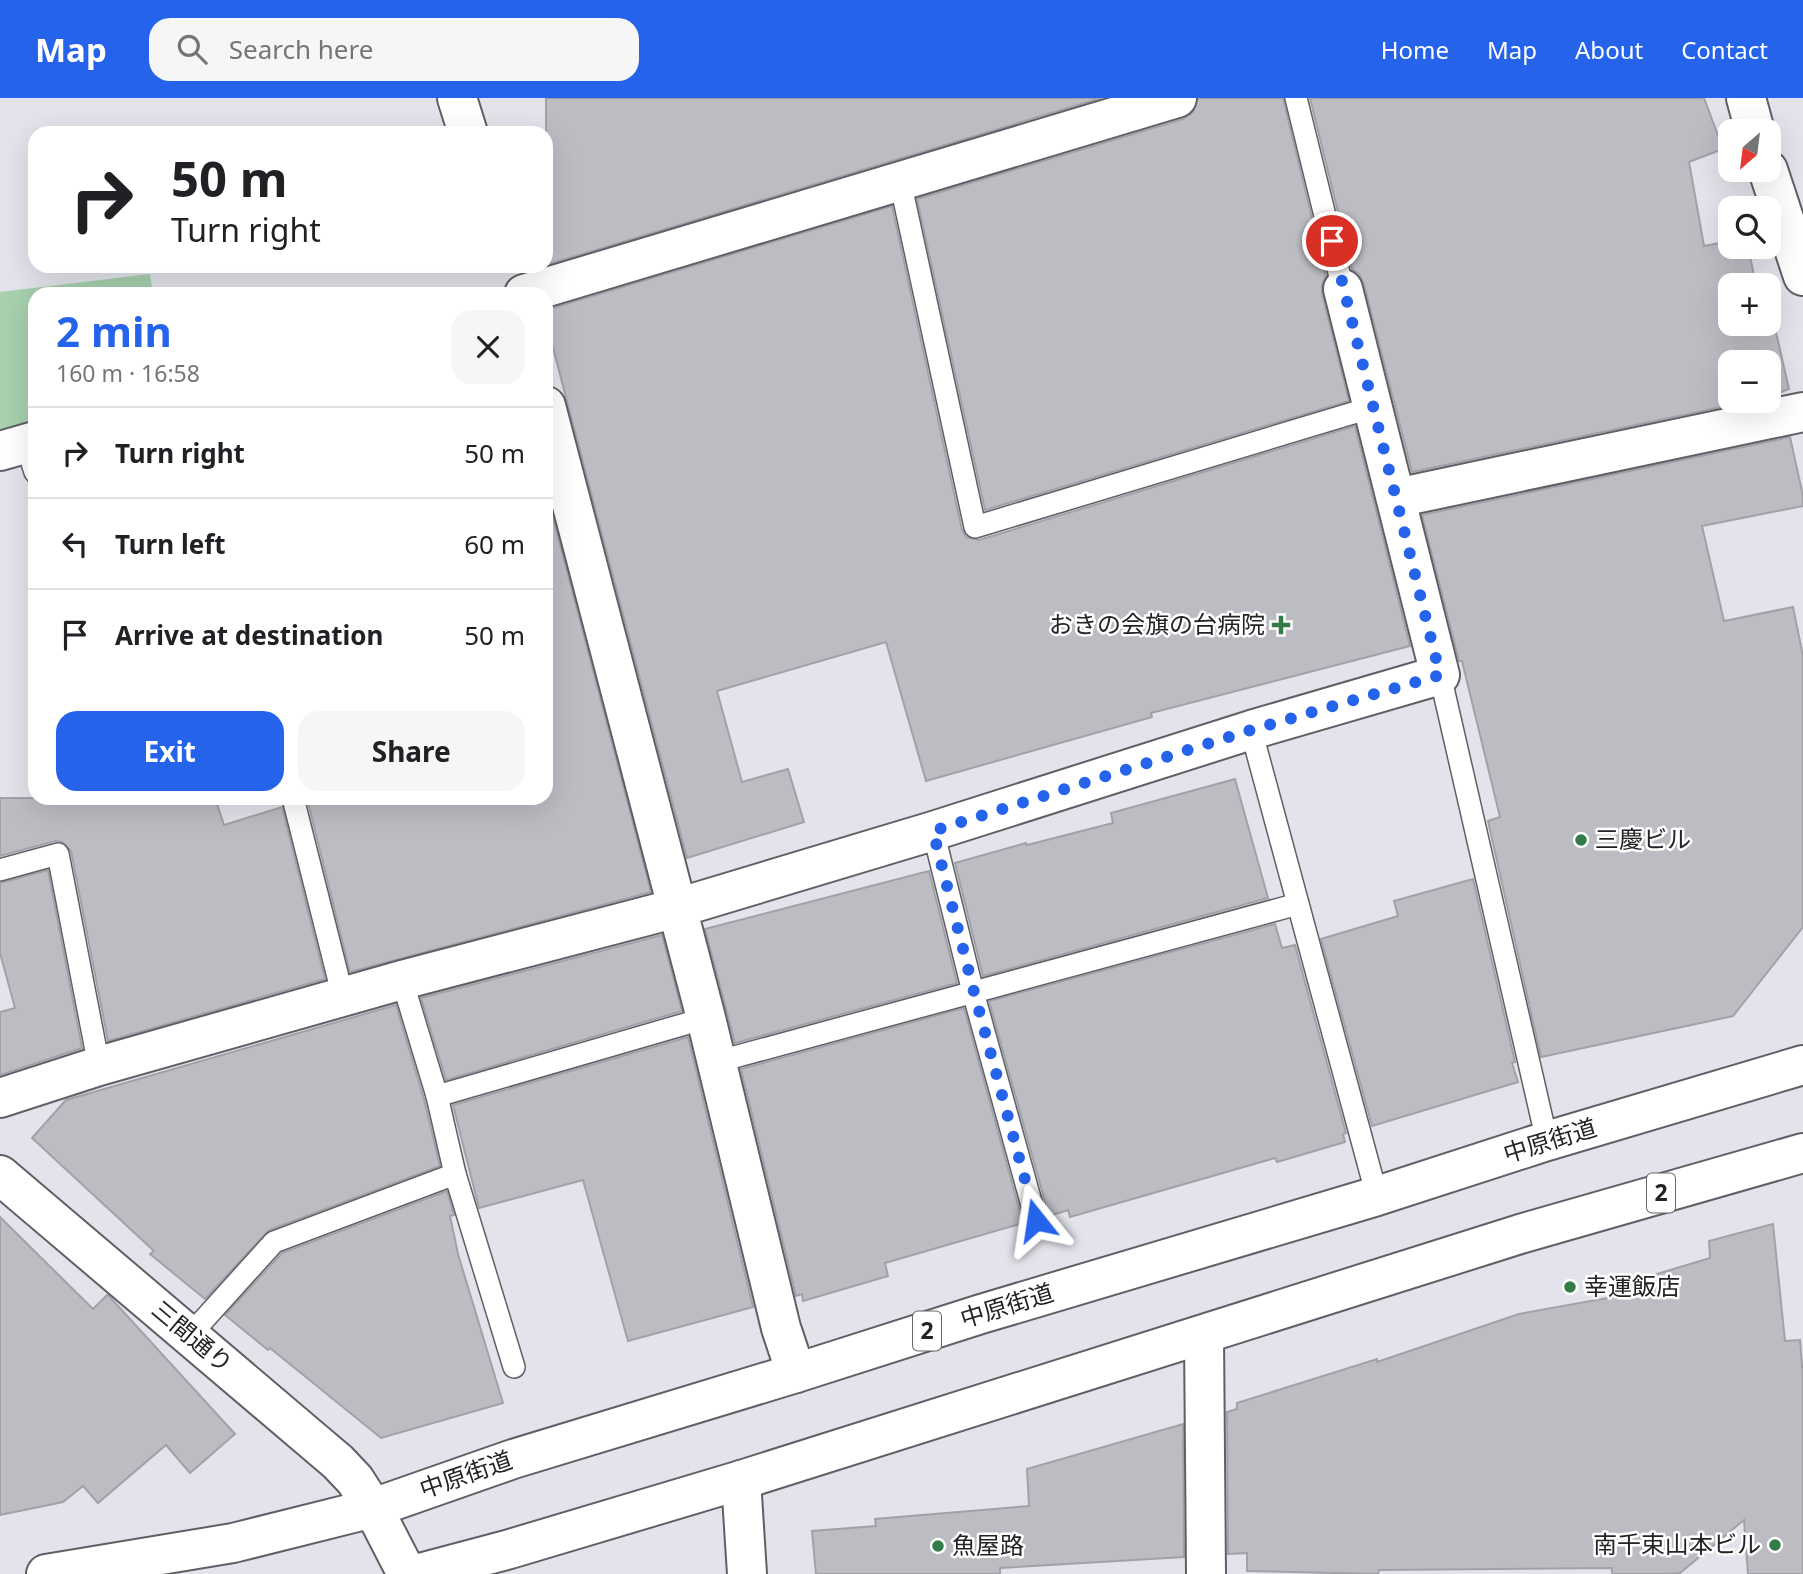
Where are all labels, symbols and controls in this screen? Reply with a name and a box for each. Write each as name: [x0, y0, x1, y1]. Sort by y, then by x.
search box: [149, 18, 639, 81]
text: Map: [35, 27, 107, 72]
icon: search: [173, 30, 211, 68]
text: Search here: [229, 31, 373, 67]
text: Home: [1381, 33, 1449, 66]
text: Map: [1487, 33, 1537, 66]
text: About: [1575, 33, 1643, 66]
text: Contact: [1681, 33, 1768, 66]
north arrow: [1718, 119, 1782, 182]
map controls: [1718, 119, 1781, 413]
text: 50 m: [171, 145, 288, 211]
icon: right: [56, 154, 147, 245]
button: search: [1718, 196, 1781, 259]
text: Turn right: [171, 208, 321, 251]
pin: [1302, 211, 1362, 271]
icon: arrive: [1313, 222, 1351, 260]
button: +: [1718, 273, 1781, 336]
text: 2 min: [56, 302, 172, 359]
button: close: [451, 310, 525, 384]
button: −: [1718, 350, 1781, 413]
text: 160 m · 16:58: [56, 357, 200, 389]
icon: right: [56, 434, 94, 472]
text: Turn right: [115, 435, 245, 471]
text: 50 m: [464, 435, 525, 471]
icon: left: [56, 525, 94, 563]
text: Turn left: [115, 526, 226, 562]
text: 60 m: [464, 526, 525, 562]
place label: おきの会旗の台病院: [1049, 607, 1265, 640]
marker: おきの会旗の台病院: [1271, 615, 1291, 635]
icon: arrive: [56, 616, 94, 654]
text: Arrive at destination: [115, 617, 384, 653]
text: 50 m: [464, 617, 525, 653]
button: Exit: [56, 711, 284, 791]
button: Share: [298, 711, 525, 791]
place label: 三慶ビル: [1595, 822, 1691, 855]
marker: 三慶ビル: [1573, 832, 1589, 848]
street label: 中原街道: [1499, 1110, 1600, 1169]
road number: 2: [1647, 1174, 1675, 1212]
position arrow: [999, 1183, 1073, 1257]
place label: 幸運飯店: [1584, 1269, 1680, 1302]
street label: 中原街道: [956, 1275, 1057, 1334]
marker: 幸運飯店: [1562, 1279, 1578, 1295]
street label: 三間通り: [146, 1292, 240, 1379]
road number: 2: [913, 1312, 941, 1350]
street label: 中原街道: [415, 1442, 516, 1505]
place label: 南千束山本ビル: [1593, 1527, 1761, 1560]
place label: 魚屋路: [952, 1528, 1024, 1561]
marker: 南千束山本ビル: [1767, 1537, 1783, 1553]
marker: 魚屋路: [930, 1538, 946, 1554]

